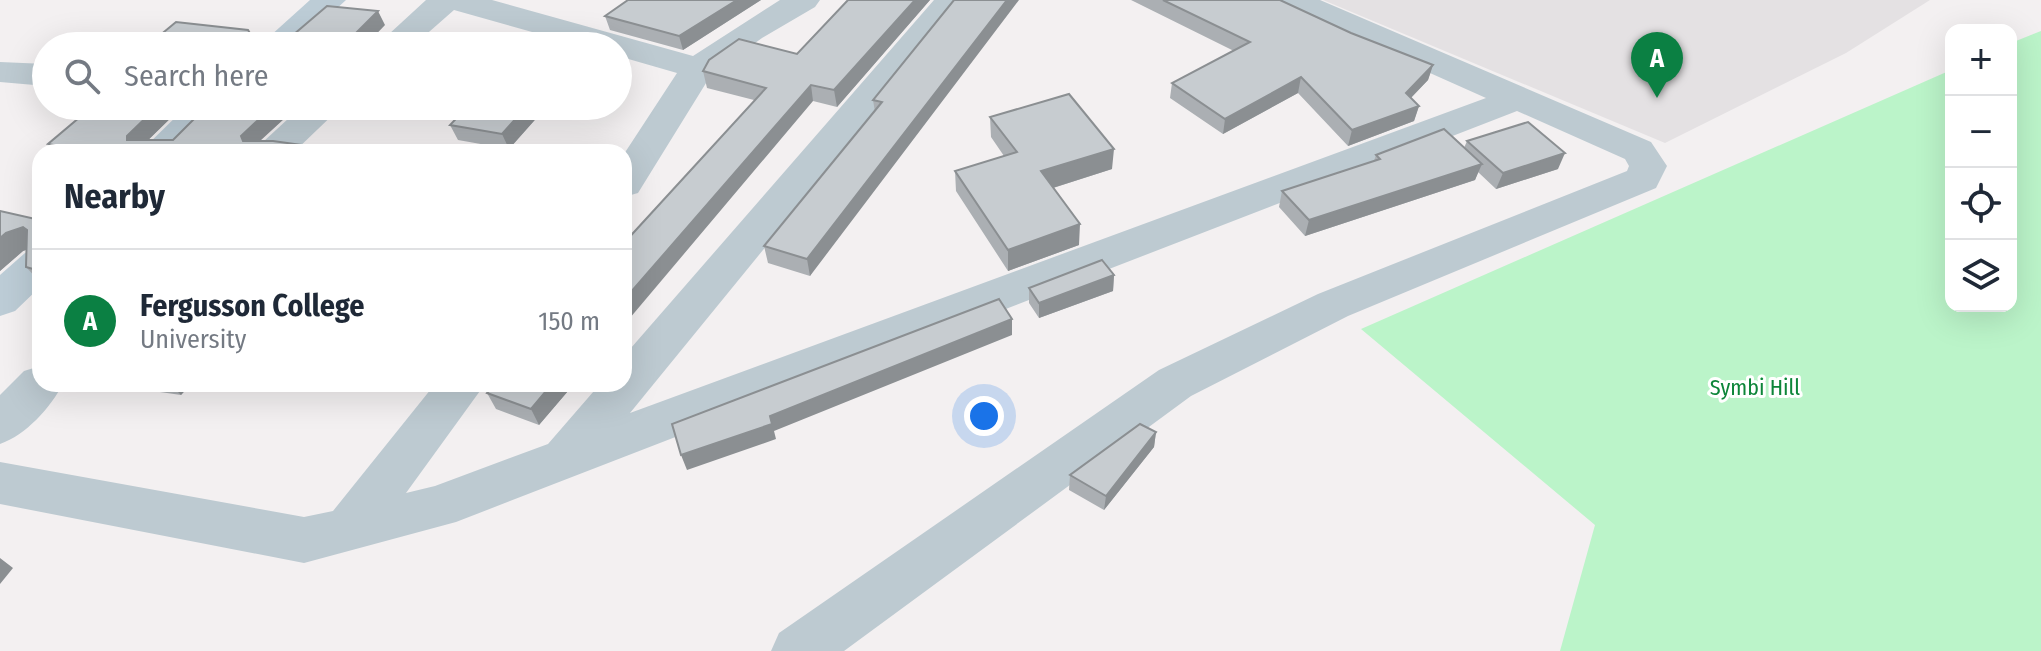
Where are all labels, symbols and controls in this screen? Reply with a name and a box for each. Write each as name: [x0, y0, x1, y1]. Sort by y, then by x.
map controls: [1945, 24, 2017, 312]
button: +: [1945, 24, 2017, 96]
search box: [32, 32, 632, 120]
pin: A: [1631, 32, 1683, 98]
icon: search: [60, 54, 104, 98]
text: Search here: [124, 58, 269, 94]
button: −: [1945, 96, 2017, 168]
button: locate: [1945, 168, 2017, 240]
text: Nearby: [64, 176, 165, 217]
button: layers: [1945, 240, 2017, 312]
text: Fergusson College: [140, 288, 364, 324]
text: A: [83, 306, 97, 337]
text: 150 m: [538, 306, 600, 337]
text: University: [140, 324, 246, 355]
park label: Symbi Hill: [1710, 374, 1800, 401]
your location: [964, 396, 1004, 436]

